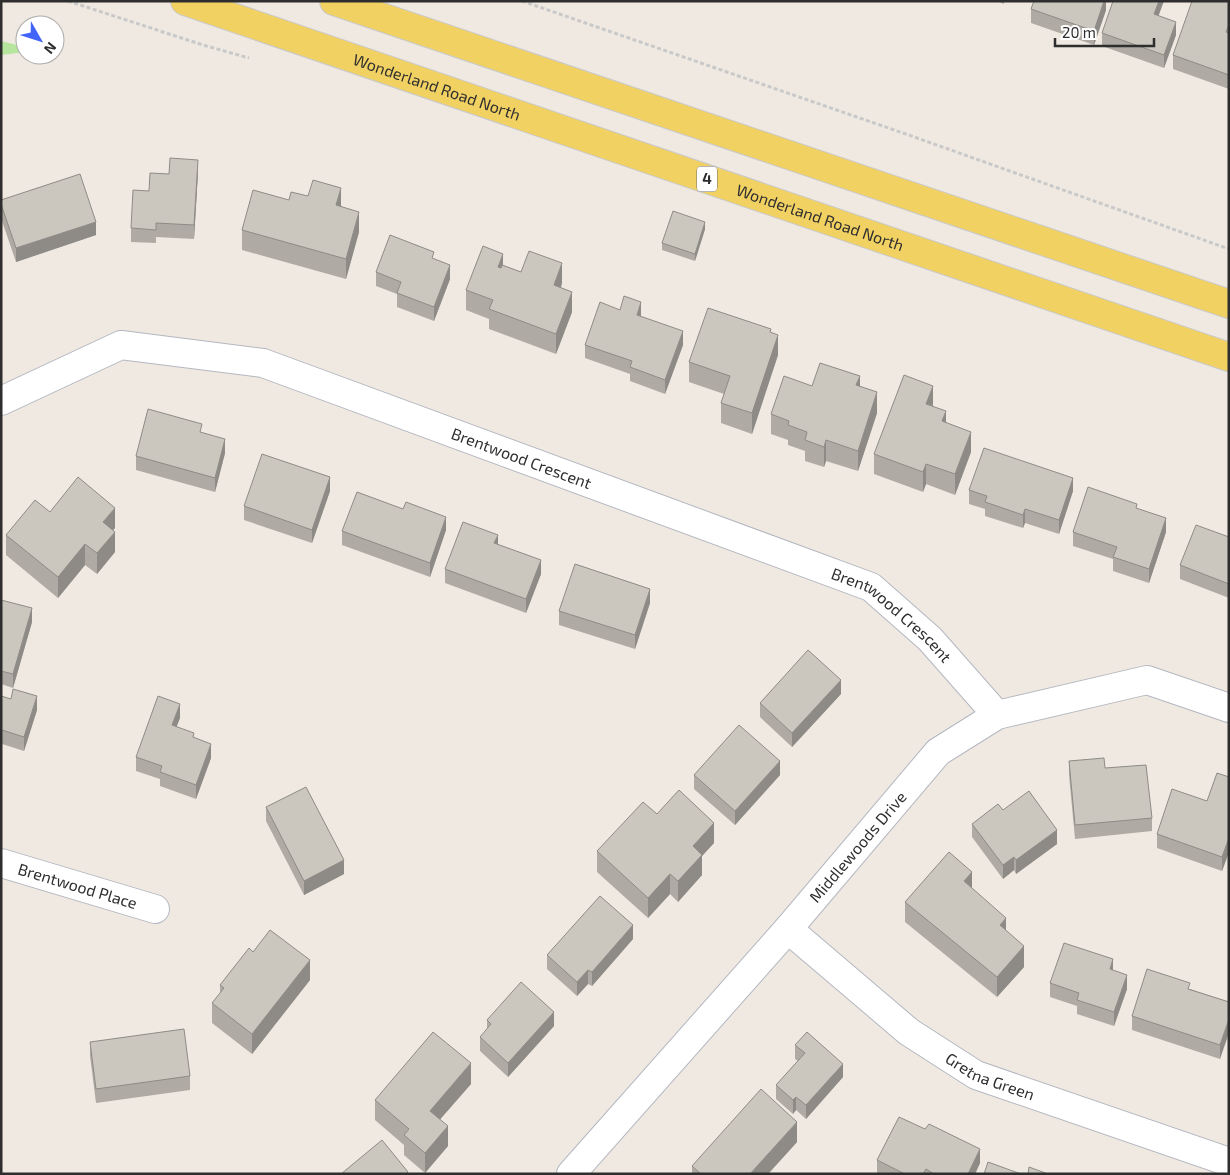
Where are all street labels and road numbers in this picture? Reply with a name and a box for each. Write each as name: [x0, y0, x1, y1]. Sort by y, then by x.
street label: Wonderland Road North: [351, 49, 523, 124]
road number: 4: [697, 166, 717, 192]
street label: Wonderland Road North: [734, 180, 906, 254]
street label: Brentwood Crescent: [449, 423, 594, 492]
street label: Brentwood Crescent: [829, 563, 956, 666]
street label: Middlewoods Drive: [805, 787, 910, 906]
street label: Brentwood Place: [16, 859, 140, 912]
street label: Gretna Green: [942, 1048, 1037, 1103]

